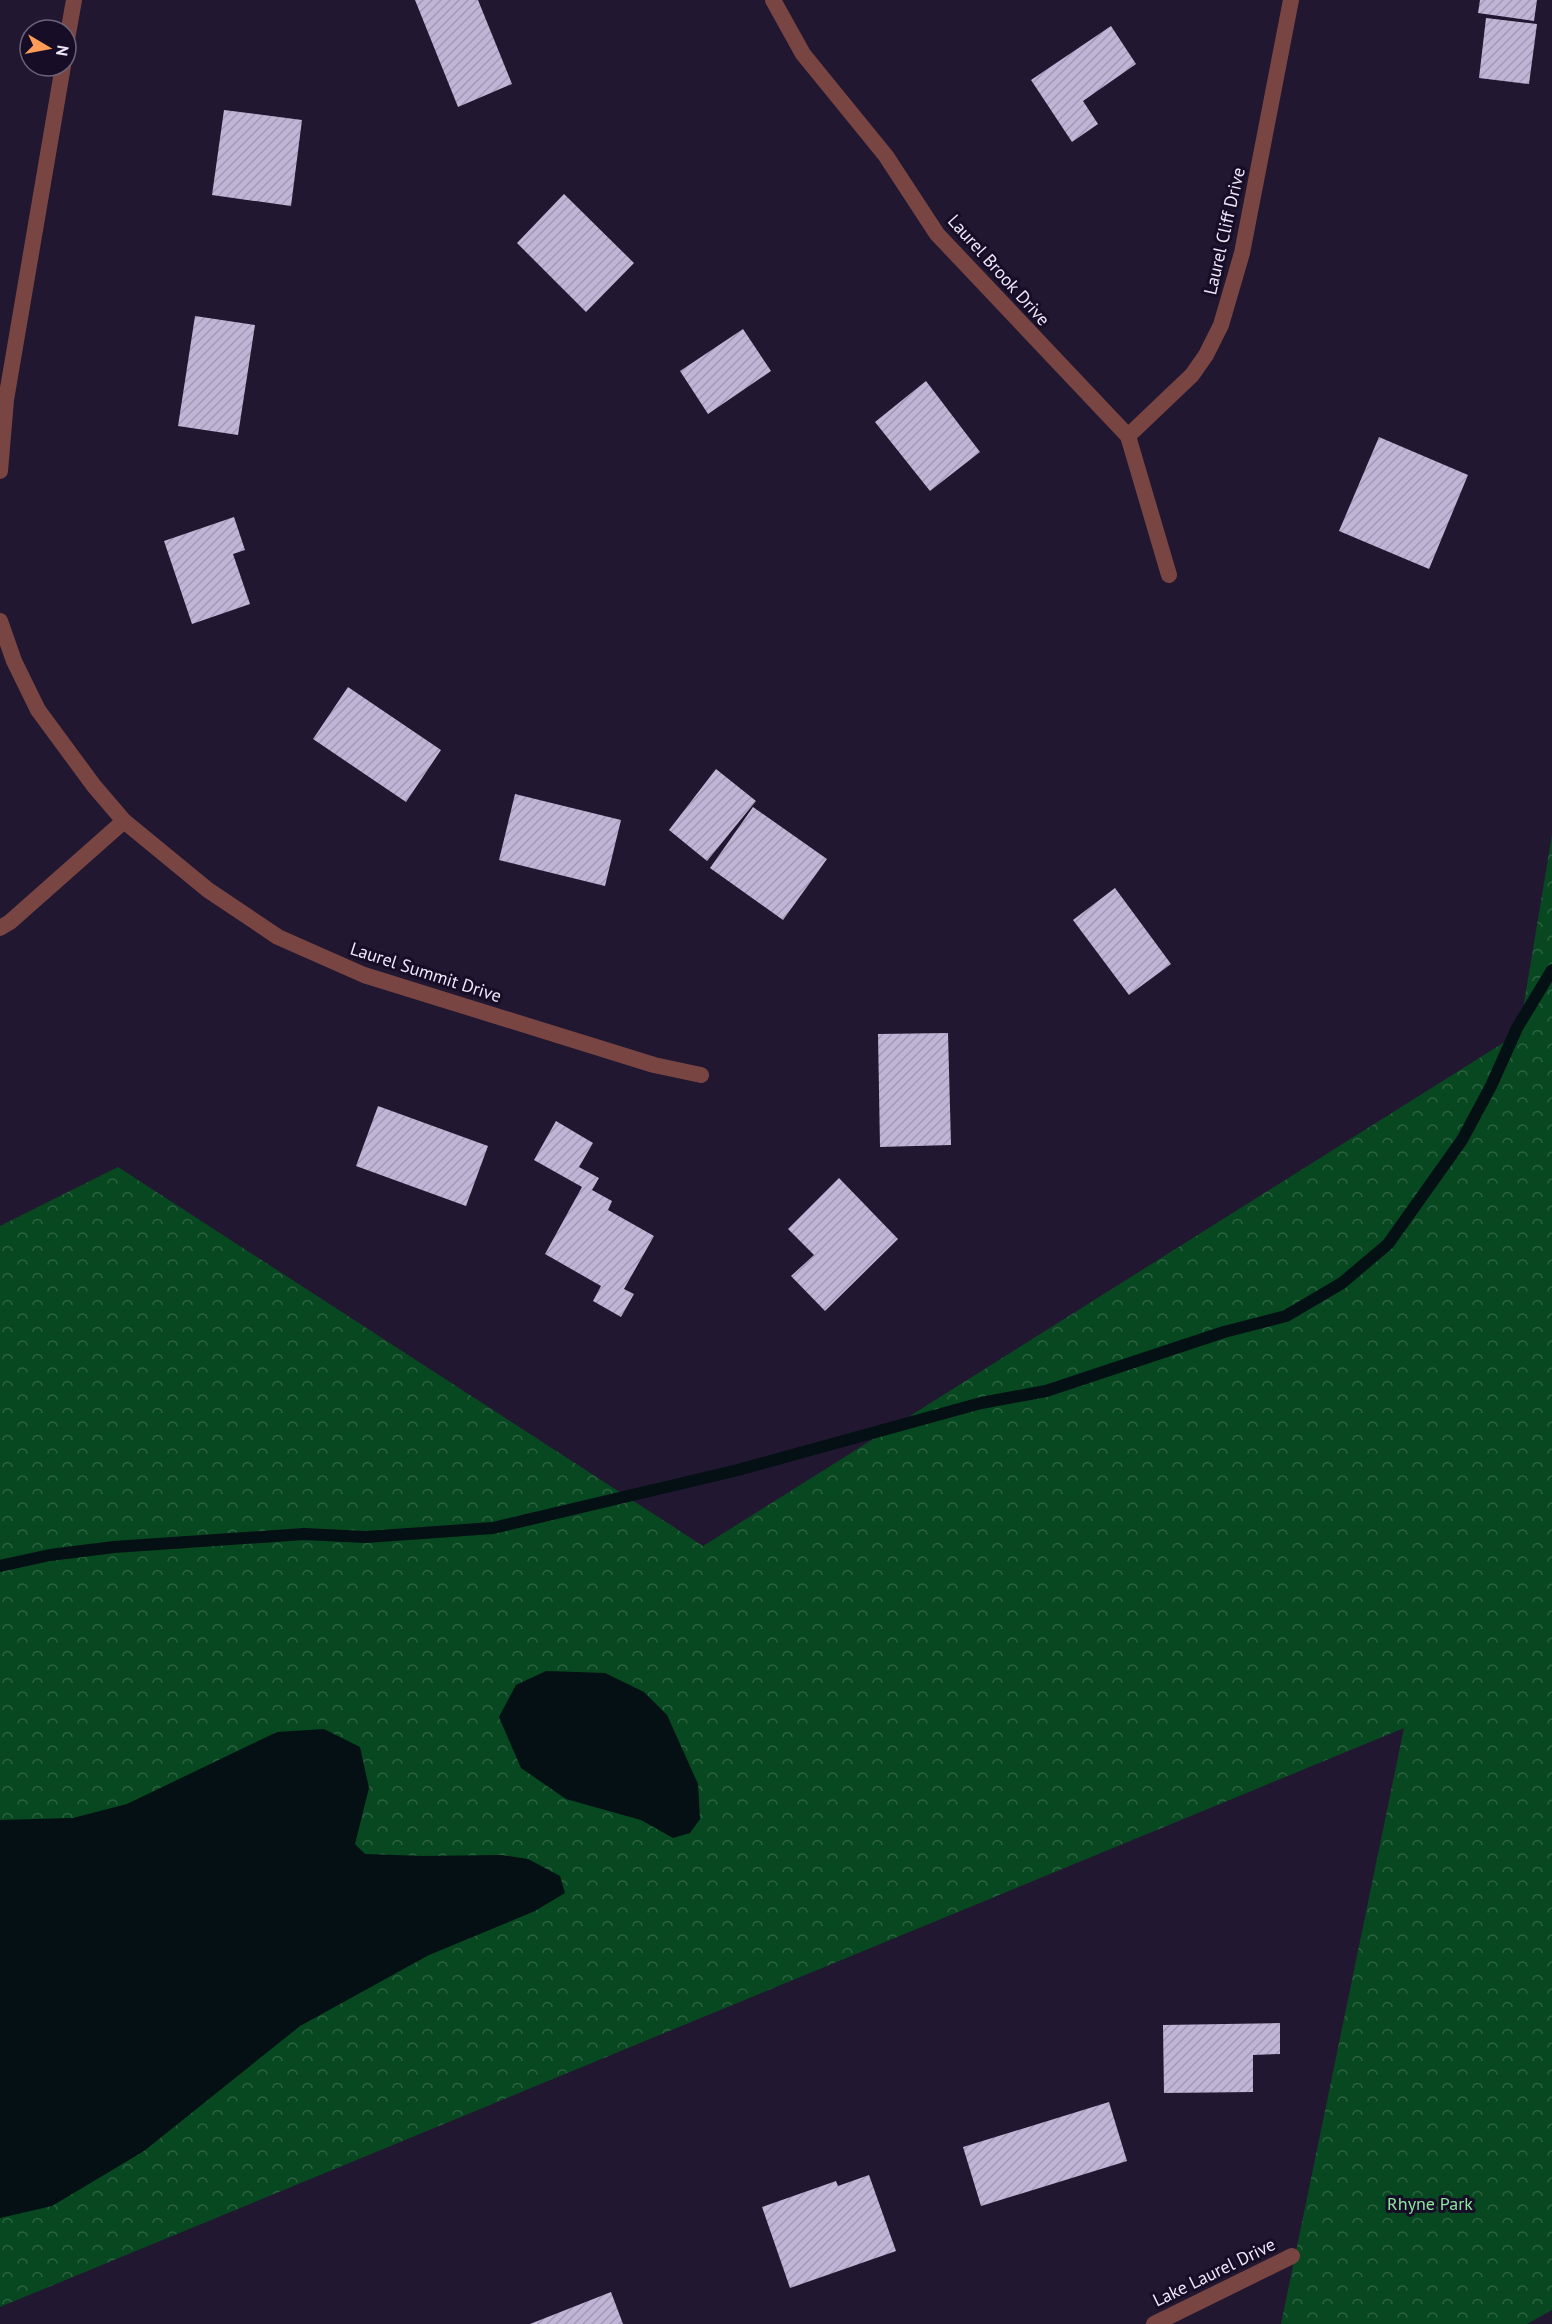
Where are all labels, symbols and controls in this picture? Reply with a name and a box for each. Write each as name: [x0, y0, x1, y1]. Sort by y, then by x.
north arrow: [18, 18, 78, 78]
text: N: [52, 44, 74, 58]
street label: Laurel Cliff Drive: [1198, 165, 1250, 297]
street label: Laurel Brook Drive: [943, 210, 1055, 330]
street label: Laurel Summit Drive: [348, 937, 504, 1007]
park label: Rhyne Park: [1387, 2192, 1473, 2215]
street label: Lake Laurel Drive: [1149, 2232, 1279, 2312]

